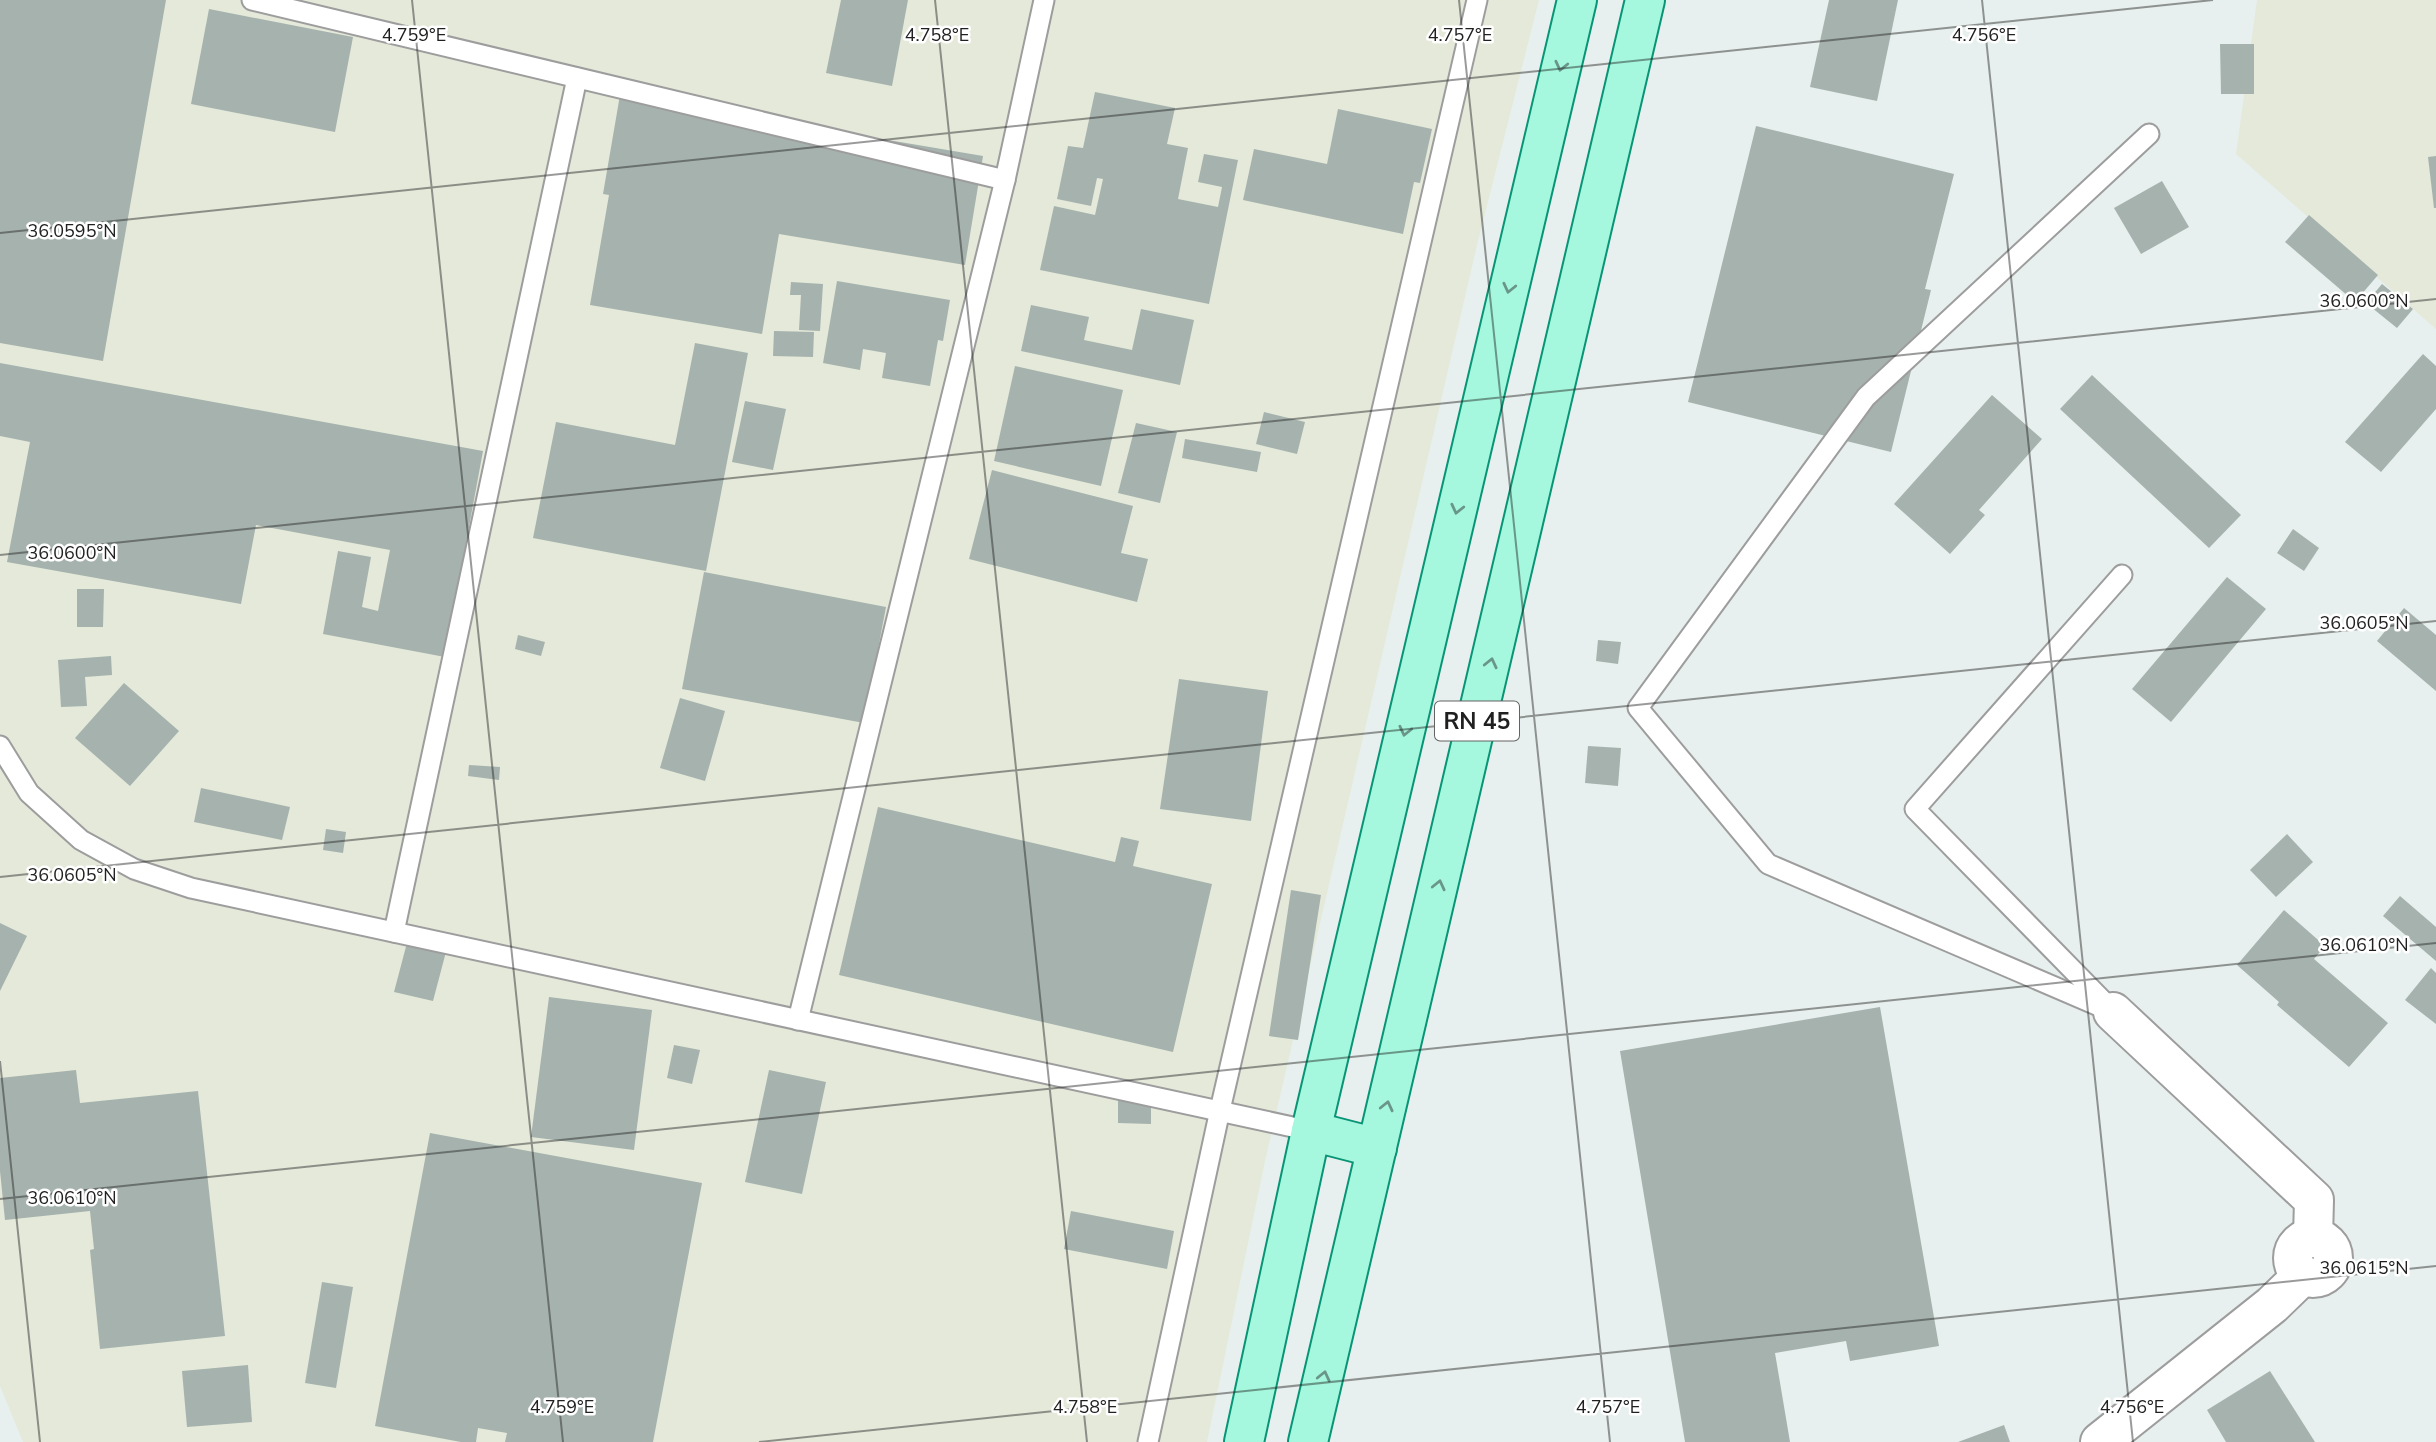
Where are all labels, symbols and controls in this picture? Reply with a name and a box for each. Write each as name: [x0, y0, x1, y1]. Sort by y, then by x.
text: 4.759°E: [382, 23, 446, 47]
text: 4.758°E: [905, 23, 969, 47]
text: 4.757°E: [1428, 23, 1492, 47]
text: 4.756°E: [1952, 23, 2016, 47]
one-way arrow: [1555, 60, 1569, 72]
text: 36.0595°N: [28, 219, 116, 243]
one-way arrow: [1503, 282, 1517, 294]
text: 36.0600°N: [2320, 289, 2408, 313]
one-way arrow: [1451, 503, 1465, 515]
text: 36.0600°N: [28, 541, 116, 565]
text: 36.0605°N: [2320, 611, 2408, 635]
one-way arrow: [1483, 658, 1497, 670]
road number: RN 45: [1435, 702, 1519, 740]
one-way arrow: [1399, 725, 1413, 737]
text: 36.0605°N: [28, 863, 116, 887]
one-way arrow: [1431, 879, 1445, 891]
text: 36.0610°N: [2320, 933, 2408, 957]
one-way arrow: [1379, 1100, 1393, 1112]
text: 36.0610°N: [28, 1186, 116, 1210]
text: 36.0615°N: [2320, 1256, 2408, 1280]
one-way arrow: [1315, 1370, 1330, 1382]
text: 4.759°E: [530, 1395, 594, 1419]
text: 4.758°E: [1053, 1395, 1117, 1419]
text: 4.757°E: [1576, 1395, 1640, 1419]
text: 4.756°E: [2100, 1395, 2164, 1419]

